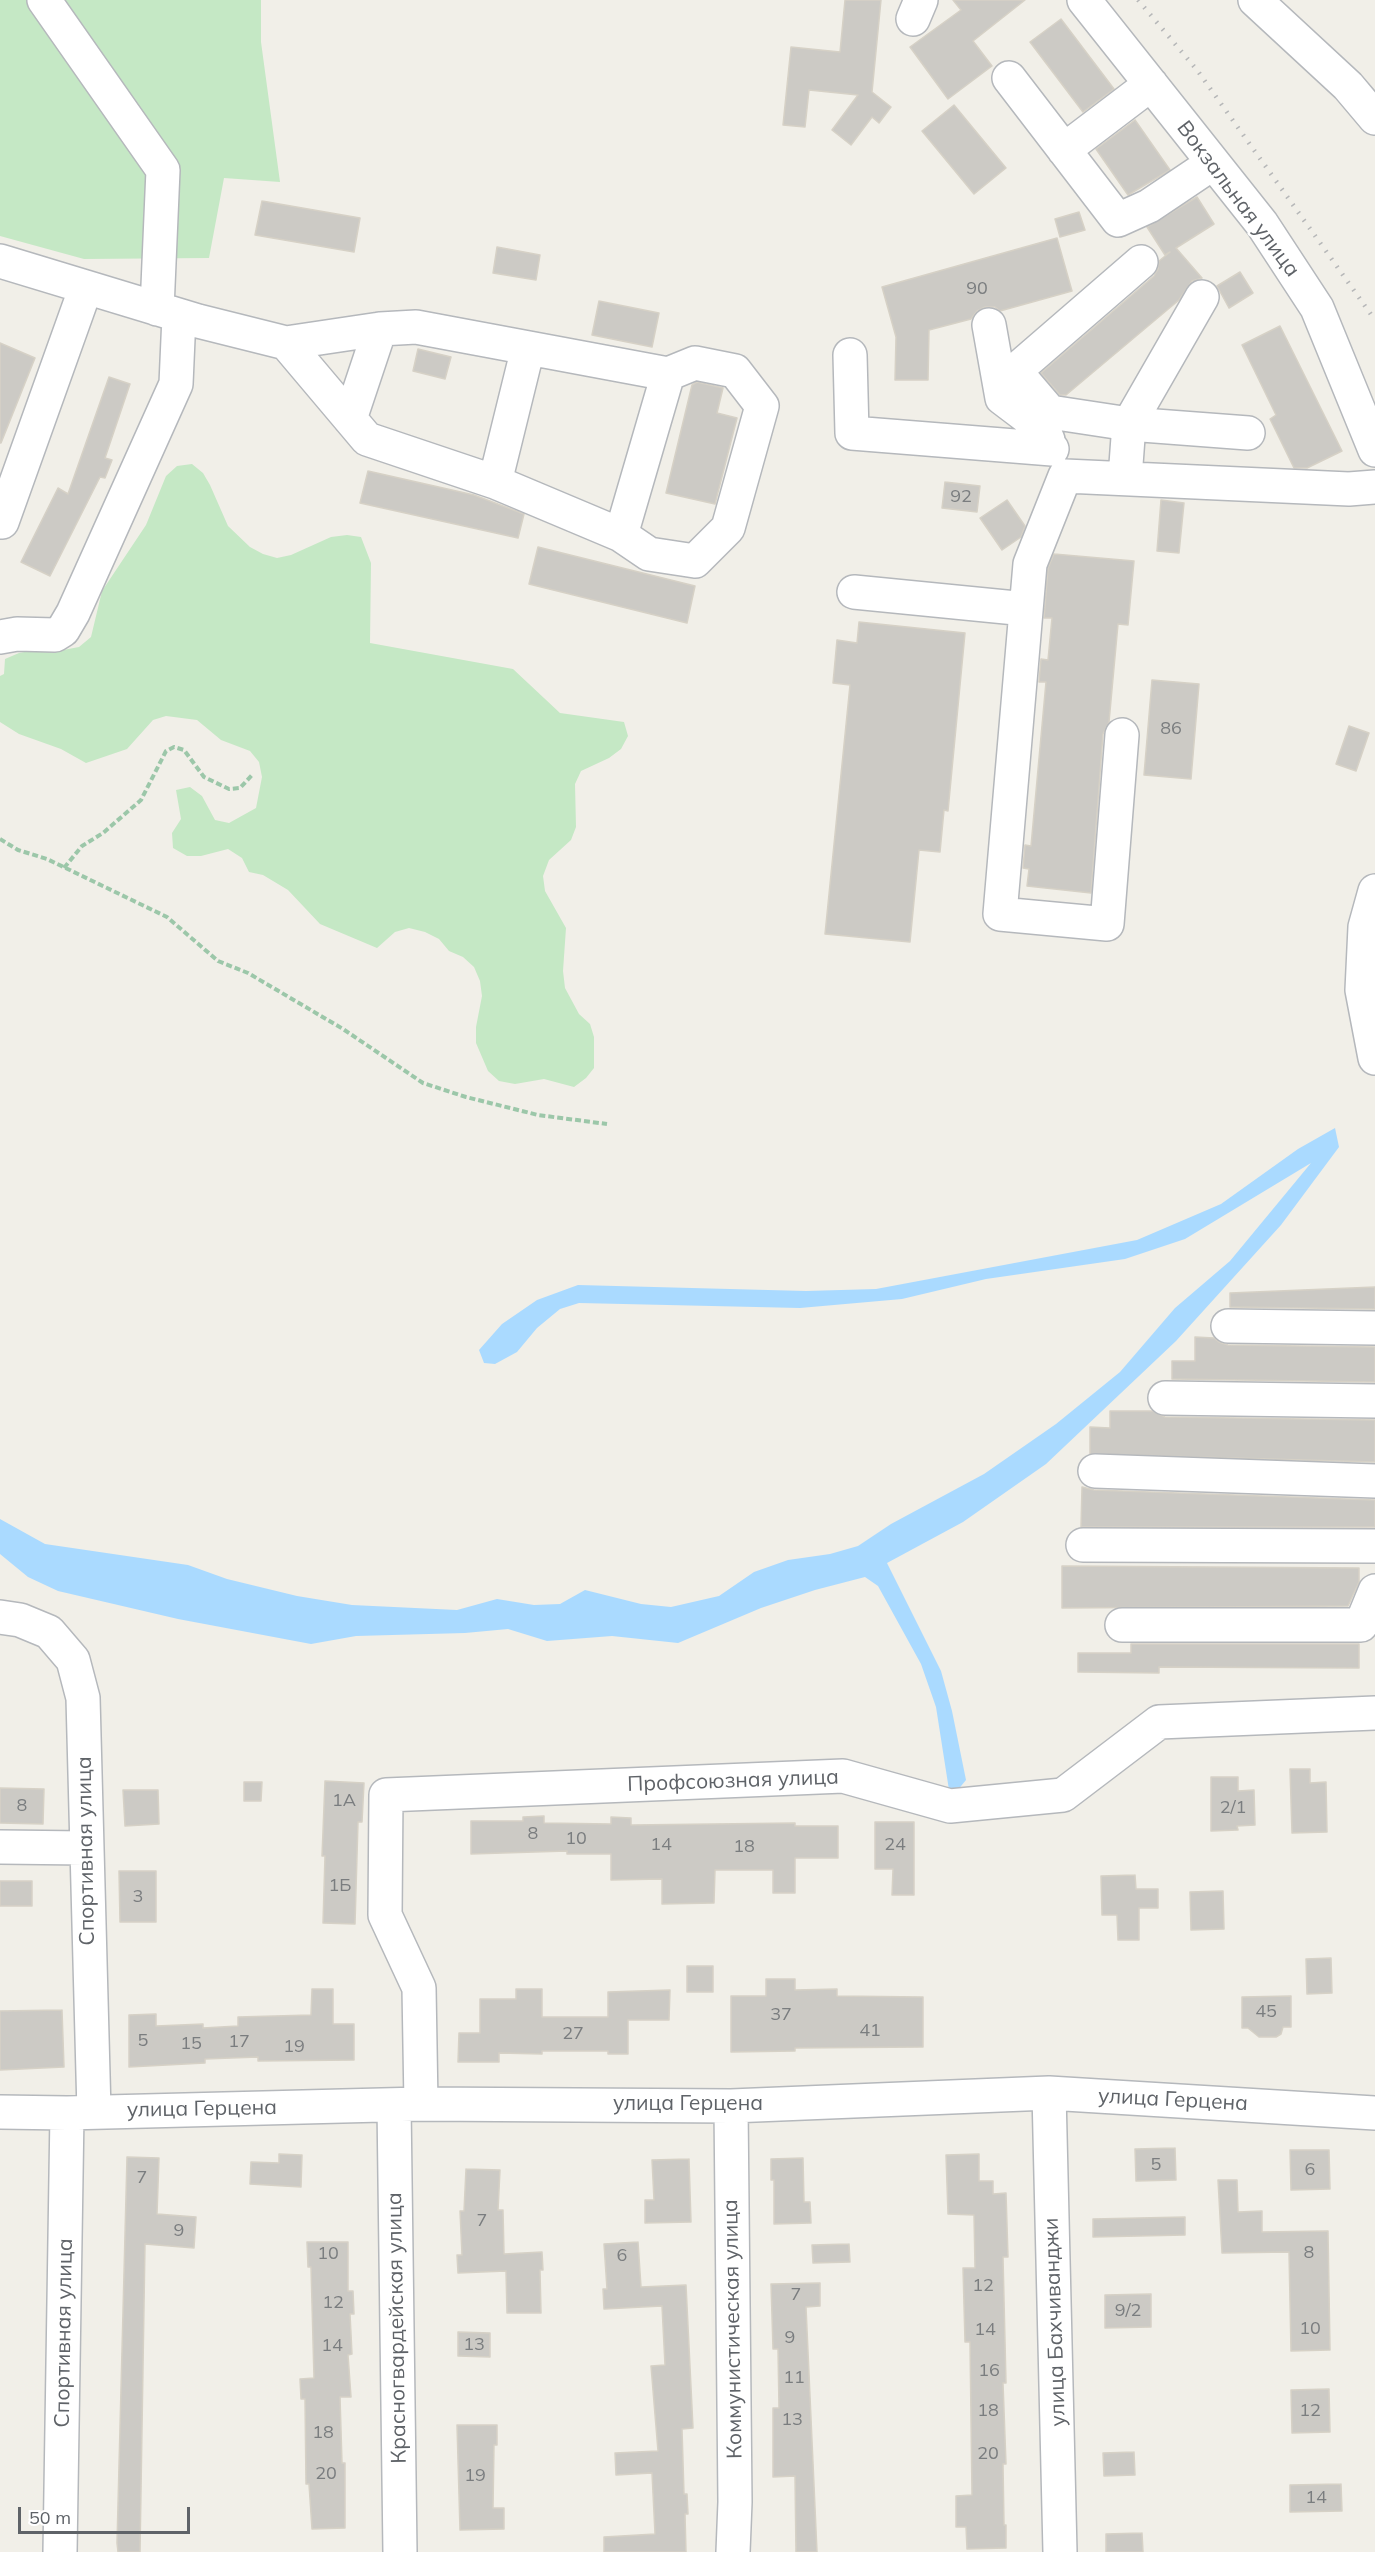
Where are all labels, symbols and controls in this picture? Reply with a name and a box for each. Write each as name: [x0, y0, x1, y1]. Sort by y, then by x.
street label: Вокзальная улица: [1171, 116, 1305, 282]
house number: 90: [966, 278, 988, 300]
house number: 92: [950, 486, 972, 508]
house number: 86: [1160, 718, 1182, 740]
street label: Спортивная улица: [72, 1756, 100, 1946]
street label: Профсоюзная улица: [627, 1765, 839, 1797]
house number: 1А: [332, 1790, 356, 1812]
house number: 8: [17, 1795, 27, 1817]
house number: 2/1: [1220, 1797, 1246, 1819]
house number: 8: [528, 1823, 538, 1845]
house number: 10: [565, 1828, 587, 1850]
house number: 14: [650, 1834, 672, 1856]
house number: 24: [884, 1834, 906, 1856]
house number: 18: [733, 1836, 755, 1858]
house number: 1Б: [329, 1875, 351, 1897]
house number: 3: [133, 1886, 143, 1908]
house number: 45: [1255, 2001, 1277, 2023]
house number: 37: [770, 2004, 792, 2026]
house number: 41: [859, 2020, 881, 2042]
house number: 27: [562, 2023, 584, 2045]
house number: 5: [138, 2030, 148, 2052]
house number: 17: [228, 2031, 250, 2053]
house number: 15: [180, 2033, 202, 2055]
house number: 19: [283, 2036, 305, 2058]
street label: улица Герцена: [1097, 2083, 1249, 2117]
street label: улица Герцена: [613, 2091, 763, 2117]
street label: улица Герцена: [127, 2095, 277, 2123]
house number: 5: [1151, 2154, 1161, 2176]
house number: 6: [1305, 2159, 1315, 2181]
house number: 7: [137, 2167, 147, 2189]
street label: Красногвардейская улица: [382, 2192, 412, 2464]
street label: Коммунистическая улица: [718, 2199, 748, 2459]
house number: 7: [477, 2210, 487, 2232]
street label: улица Бахчиванджи: [1039, 2217, 1071, 2427]
house number: 9: [174, 2220, 184, 2242]
street label: Спортивная улица: [50, 2238, 78, 2428]
house number: 8: [1304, 2242, 1314, 2264]
house number: 10: [317, 2243, 339, 2265]
house number: 6: [617, 2245, 627, 2267]
house number: 12: [972, 2275, 994, 2297]
house number: 7: [791, 2284, 801, 2306]
house number: 12: [322, 2292, 344, 2314]
house number: 9/2: [1115, 2300, 1141, 2322]
house number: 10: [1299, 2318, 1321, 2340]
house number: 14: [974, 2319, 996, 2341]
house number: 9: [785, 2327, 795, 2349]
house number: 13: [463, 2334, 485, 2356]
house number: 14: [321, 2335, 343, 2357]
house number: 16: [978, 2360, 1000, 2382]
house number: 11: [783, 2367, 805, 2389]
house number: 18: [977, 2400, 999, 2422]
house number: 12: [1299, 2400, 1321, 2422]
house number: 13: [781, 2409, 803, 2431]
house number: 18: [312, 2422, 334, 2444]
house number: 20: [977, 2443, 999, 2465]
house number: 20: [315, 2463, 337, 2485]
house number: 19: [464, 2465, 486, 2487]
house number: 14: [1305, 2487, 1327, 2509]
scale bar: [21, 2495, 194, 2533]
text: 50 m: [29, 2506, 71, 2529]

